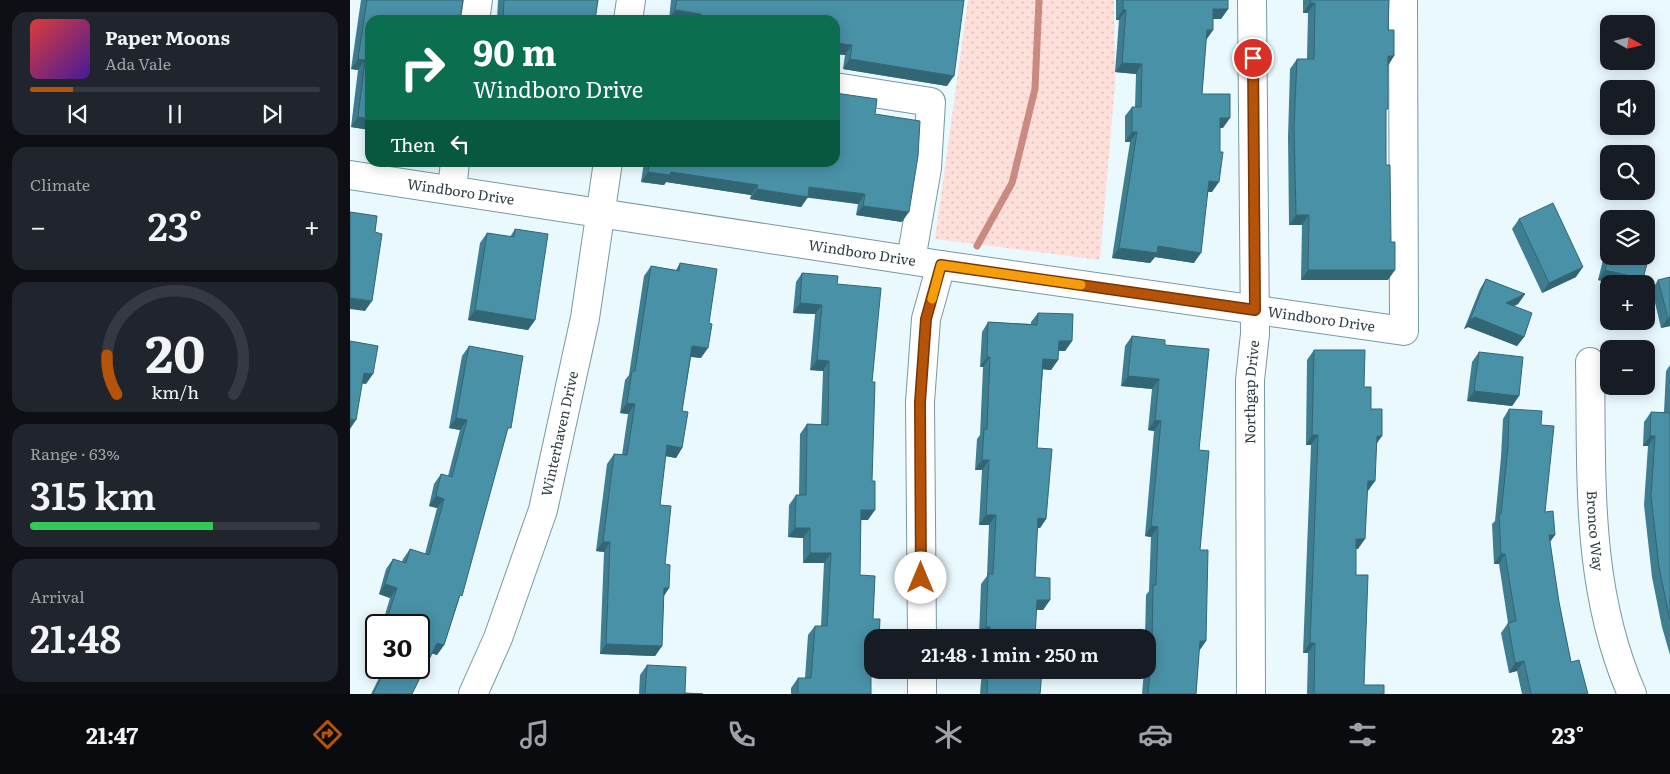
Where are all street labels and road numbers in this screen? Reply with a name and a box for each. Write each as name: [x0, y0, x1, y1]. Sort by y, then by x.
street label: Windboro Drive: [406, 173, 516, 209]
street label: Windboro Drive: [807, 234, 917, 270]
street label: Windboro Drive: [1266, 301, 1377, 336]
street label: Northgap Drive: [1239, 339, 1263, 444]
street label: Winterhaven Drive: [535, 369, 582, 498]
street label: Bronco Way: [1583, 490, 1609, 573]

